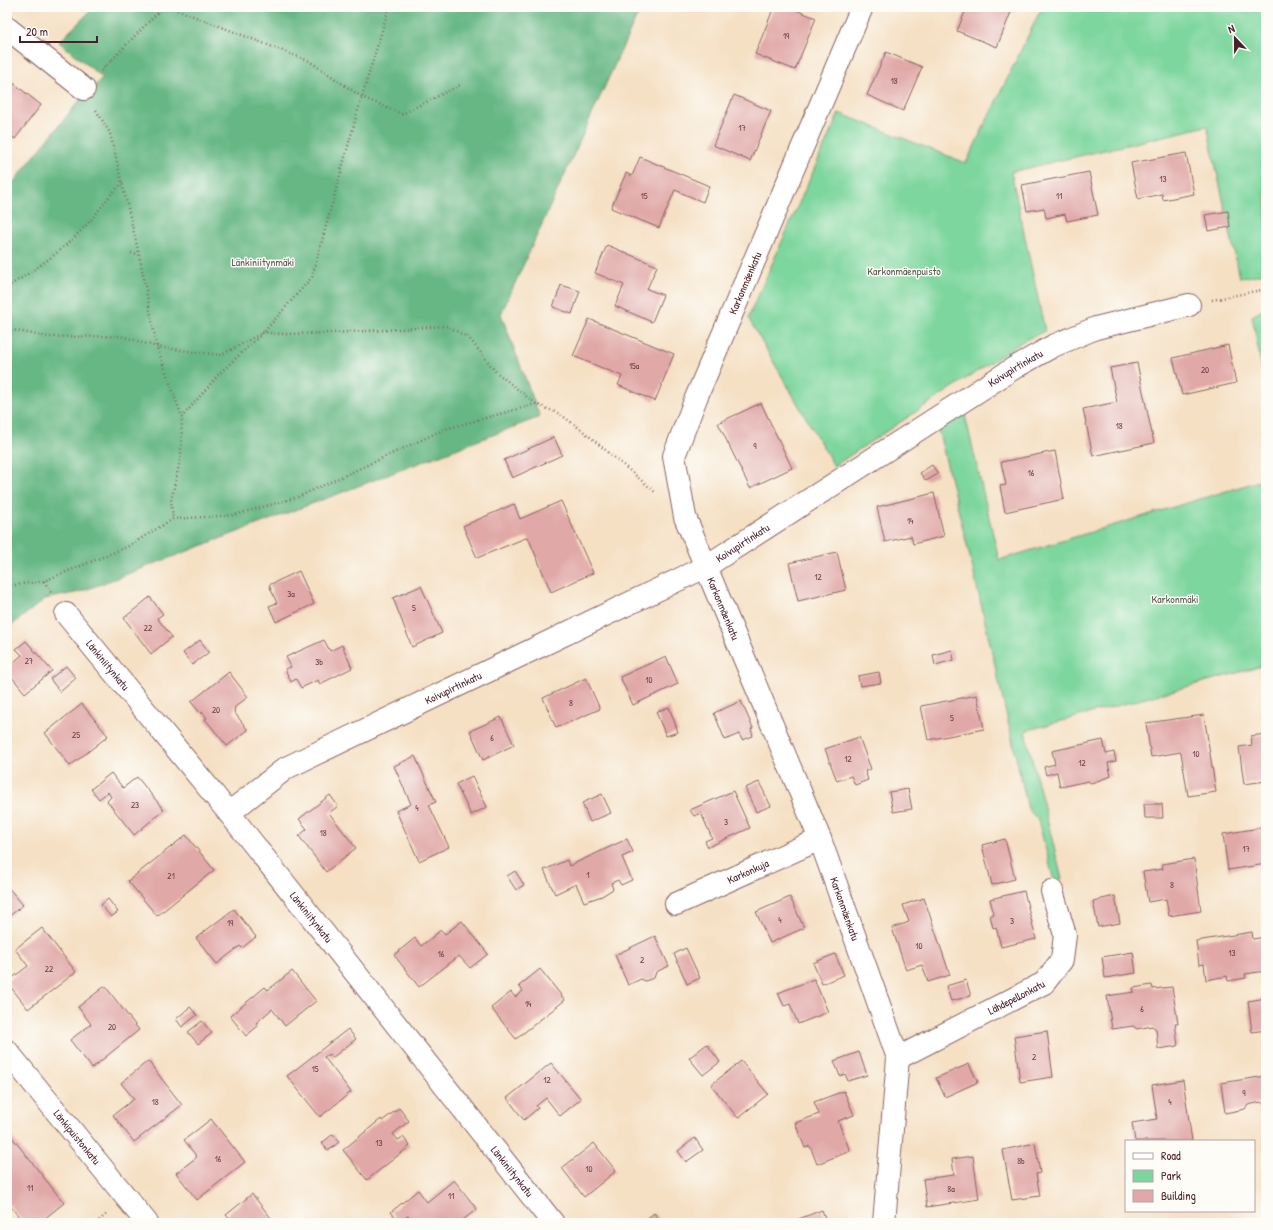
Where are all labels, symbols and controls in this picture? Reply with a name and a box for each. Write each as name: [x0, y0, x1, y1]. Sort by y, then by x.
scale bar: [20, 18, 97, 44]
north arrow: [1215, 18, 1255, 58]
text: N: [1226, 21, 1237, 36]
text: 20 m: [26, 23, 48, 40]
house number: 19: [783, 30, 790, 42]
house number: 18: [890, 75, 898, 87]
house number: 17: [738, 122, 746, 134]
house number: 13: [1159, 173, 1167, 185]
house number: 15: [640, 190, 648, 202]
house number: 11: [1056, 190, 1062, 202]
street label: Karkonmäenkatu: [726, 249, 765, 316]
park label: Länkiniitynmäki: [232, 255, 294, 269]
park label: Karkonmäenpuisto: [867, 264, 941, 278]
street label: Koivupirtinkatu: [985, 346, 1046, 390]
house number: 15a: [629, 360, 640, 372]
house number: 20: [1201, 364, 1209, 376]
house number: 18: [1115, 420, 1123, 432]
house number: 9: [753, 440, 757, 452]
house number: 16: [1028, 467, 1035, 479]
house number: 14: [907, 515, 914, 527]
street label: Koivupirtinkatu: [713, 520, 773, 565]
house number: 12: [814, 571, 823, 583]
street label: Karkonmäenkatu: [704, 575, 743, 642]
house number: 3a: [287, 588, 295, 600]
park label: Karkonmäki: [1151, 592, 1199, 606]
house number: 5: [412, 602, 416, 614]
house number: 22: [144, 622, 153, 634]
street label: Länkiniitynkatu: [83, 637, 133, 694]
house number: 27: [25, 655, 34, 667]
house number: 3b: [315, 656, 323, 668]
street label: Koivupirtinkatu: [422, 668, 484, 707]
house number: 10: [645, 674, 653, 686]
house number: 8: [569, 697, 573, 709]
house number: 20: [212, 704, 220, 716]
house number: 5: [950, 712, 954, 724]
house number: 25: [72, 729, 80, 741]
house number: 6: [490, 732, 494, 744]
house number: 10: [1192, 748, 1200, 760]
house number: 12: [844, 753, 853, 765]
house number: 12: [1078, 757, 1087, 769]
house number: 23: [131, 799, 139, 811]
house number: 4: [415, 802, 419, 814]
house number: 3: [724, 816, 728, 828]
house number: 18: [319, 827, 327, 839]
house number: 17: [1242, 843, 1250, 855]
street label: Karkonkuja: [725, 856, 772, 887]
house number: 1: [586, 869, 590, 881]
house number: 21: [167, 870, 175, 882]
street label: Karkonmäenkatu: [827, 875, 863, 943]
house number: 8: [1170, 879, 1174, 891]
street label: Länkiniitynkatu: [287, 889, 336, 946]
house number: 4: [778, 914, 782, 926]
house number: 3: [1010, 915, 1014, 927]
house number: 19: [227, 917, 234, 929]
house number: 10: [915, 940, 923, 952]
house number: 13: [1228, 947, 1236, 959]
house number: 16: [438, 948, 445, 960]
house number: 2: [640, 954, 645, 966]
house number: 22: [45, 963, 54, 975]
street label: Lähdepellonkatu: [985, 977, 1048, 1018]
house number: 14: [525, 998, 532, 1010]
house number: 6: [1140, 1003, 1144, 1015]
house number: 20: [108, 1021, 116, 1033]
house number: 2: [1032, 1051, 1037, 1063]
house number: 15: [311, 1063, 319, 1075]
house number: 12: [543, 1074, 552, 1086]
house number: 9: [1242, 1087, 1246, 1099]
house number: 18: [151, 1096, 159, 1108]
house number: 4: [1168, 1096, 1172, 1108]
street label: Länkipuistonkatu: [51, 1107, 104, 1168]
house number: 13: [375, 1137, 383, 1149]
legend: [1125, 1140, 1255, 1212]
street label: Länkiniitynkatu: [488, 1143, 537, 1200]
text: Road: [1161, 1147, 1181, 1164]
house number: 16: [215, 1153, 222, 1165]
house number: 8b: [1017, 1155, 1025, 1167]
house number: 10: [585, 1163, 593, 1175]
text: Park: [1161, 1167, 1181, 1184]
house number: 11: [27, 1182, 33, 1194]
house number: 8a: [947, 1183, 955, 1195]
text: Building: [1161, 1187, 1196, 1204]
house number: 11: [448, 1190, 454, 1202]

